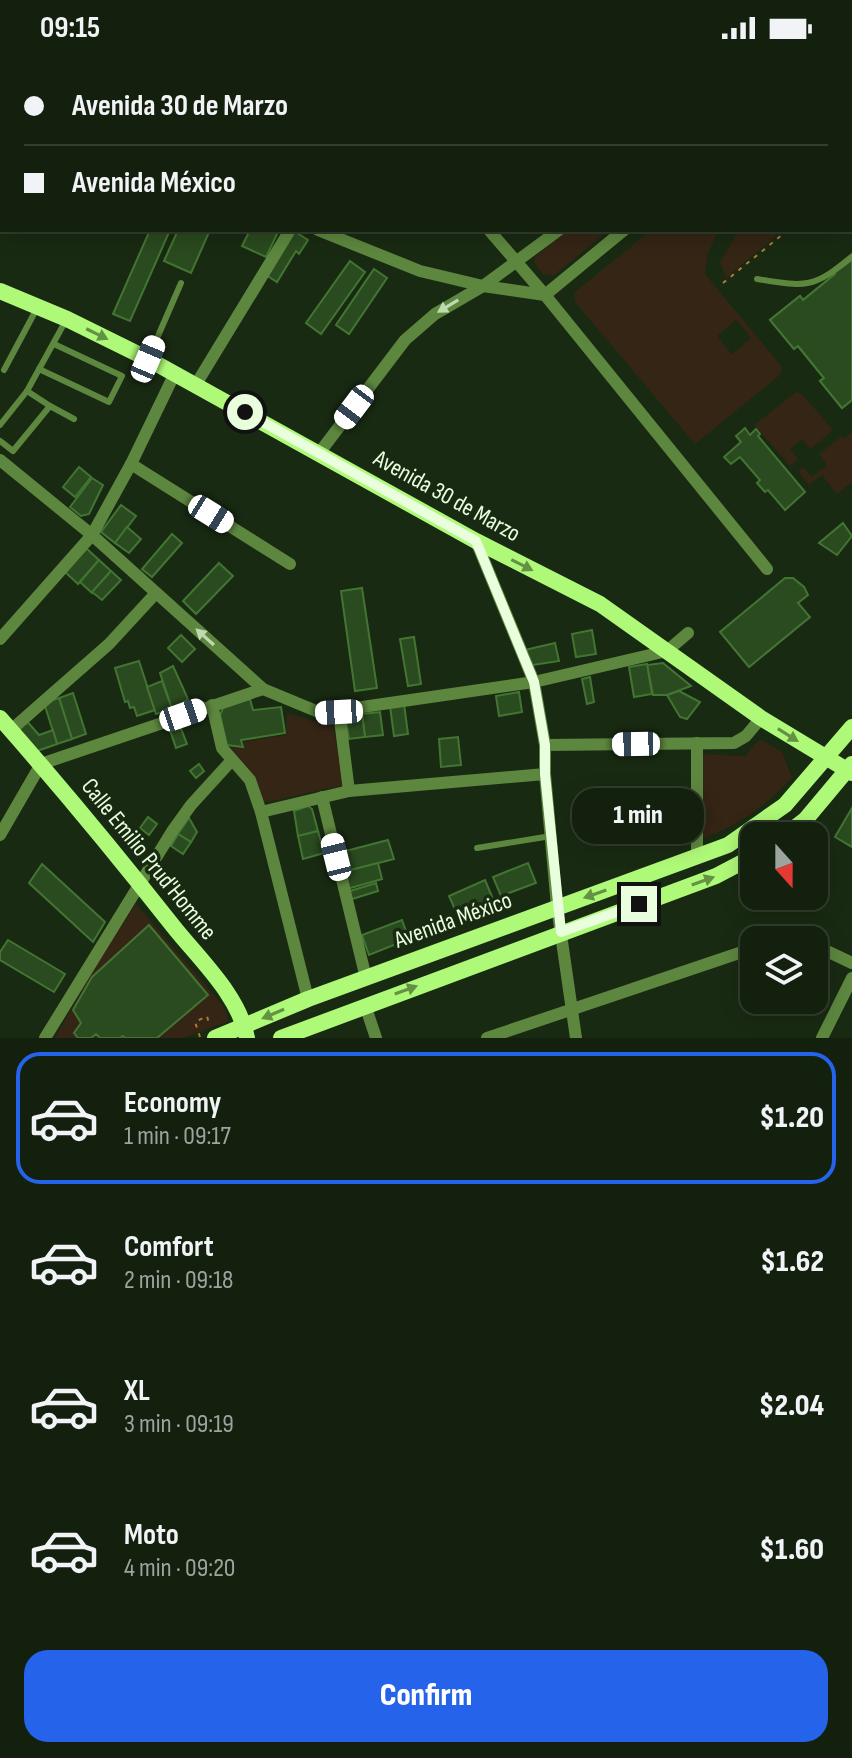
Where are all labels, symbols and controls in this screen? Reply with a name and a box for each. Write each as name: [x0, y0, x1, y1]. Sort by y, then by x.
text: 09:15: [40, 10, 100, 46]
text: Avenida 30 de Marzo: [72, 88, 288, 124]
text: Avenida México: [72, 165, 236, 201]
one-way arrow: [437, 299, 459, 313]
one-way arrow: [86, 327, 109, 340]
car: [128, 332, 168, 386]
car: [330, 381, 378, 433]
route start: [227, 394, 263, 430]
street label: Avenida 30 de Marzo: [368, 443, 525, 548]
car: [184, 491, 238, 537]
one-way arrow: [511, 557, 533, 571]
one-way arrow: [195, 628, 214, 646]
car: [156, 696, 210, 734]
car: [314, 699, 364, 725]
one-way arrow: [777, 727, 798, 742]
car: [612, 732, 660, 756]
street label: Calle Emilio Prud'Homme: [75, 772, 223, 946]
callout: 1 min: [573, 788, 705, 844]
text: 1 min: [613, 800, 663, 831]
north arrow: [740, 822, 828, 910]
map controls: [740, 822, 828, 1014]
car: [319, 831, 353, 883]
one-way arrow: [691, 874, 715, 886]
street label: Avenida México: [389, 885, 516, 955]
route end: [621, 886, 657, 922]
one-way arrow: [582, 888, 606, 900]
button: layers: [740, 926, 828, 1014]
one-way arrow: [394, 983, 418, 995]
one-way arrow: [261, 1008, 284, 1021]
icon: car: [28, 1082, 100, 1154]
text: Economy: [124, 1085, 221, 1121]
text: $1.20: [760, 1100, 824, 1136]
text: 1 min · 09:17: [124, 1121, 231, 1152]
icon: car: [28, 1226, 100, 1298]
text: Comfort: [124, 1229, 214, 1265]
text: $1.62: [761, 1244, 824, 1280]
text: 2 min · 09:18: [124, 1265, 233, 1296]
icon: car: [28, 1370, 100, 1442]
text: XL: [124, 1373, 150, 1409]
text: $2.04: [759, 1388, 824, 1424]
text: 3 min · 09:19: [124, 1409, 234, 1440]
icon: car: [28, 1514, 100, 1586]
text: Moto: [124, 1517, 179, 1553]
text: $1.60: [759, 1532, 824, 1568]
text: 4 min · 09:20: [124, 1553, 235, 1584]
button: Confirm: [24, 1650, 828, 1742]

